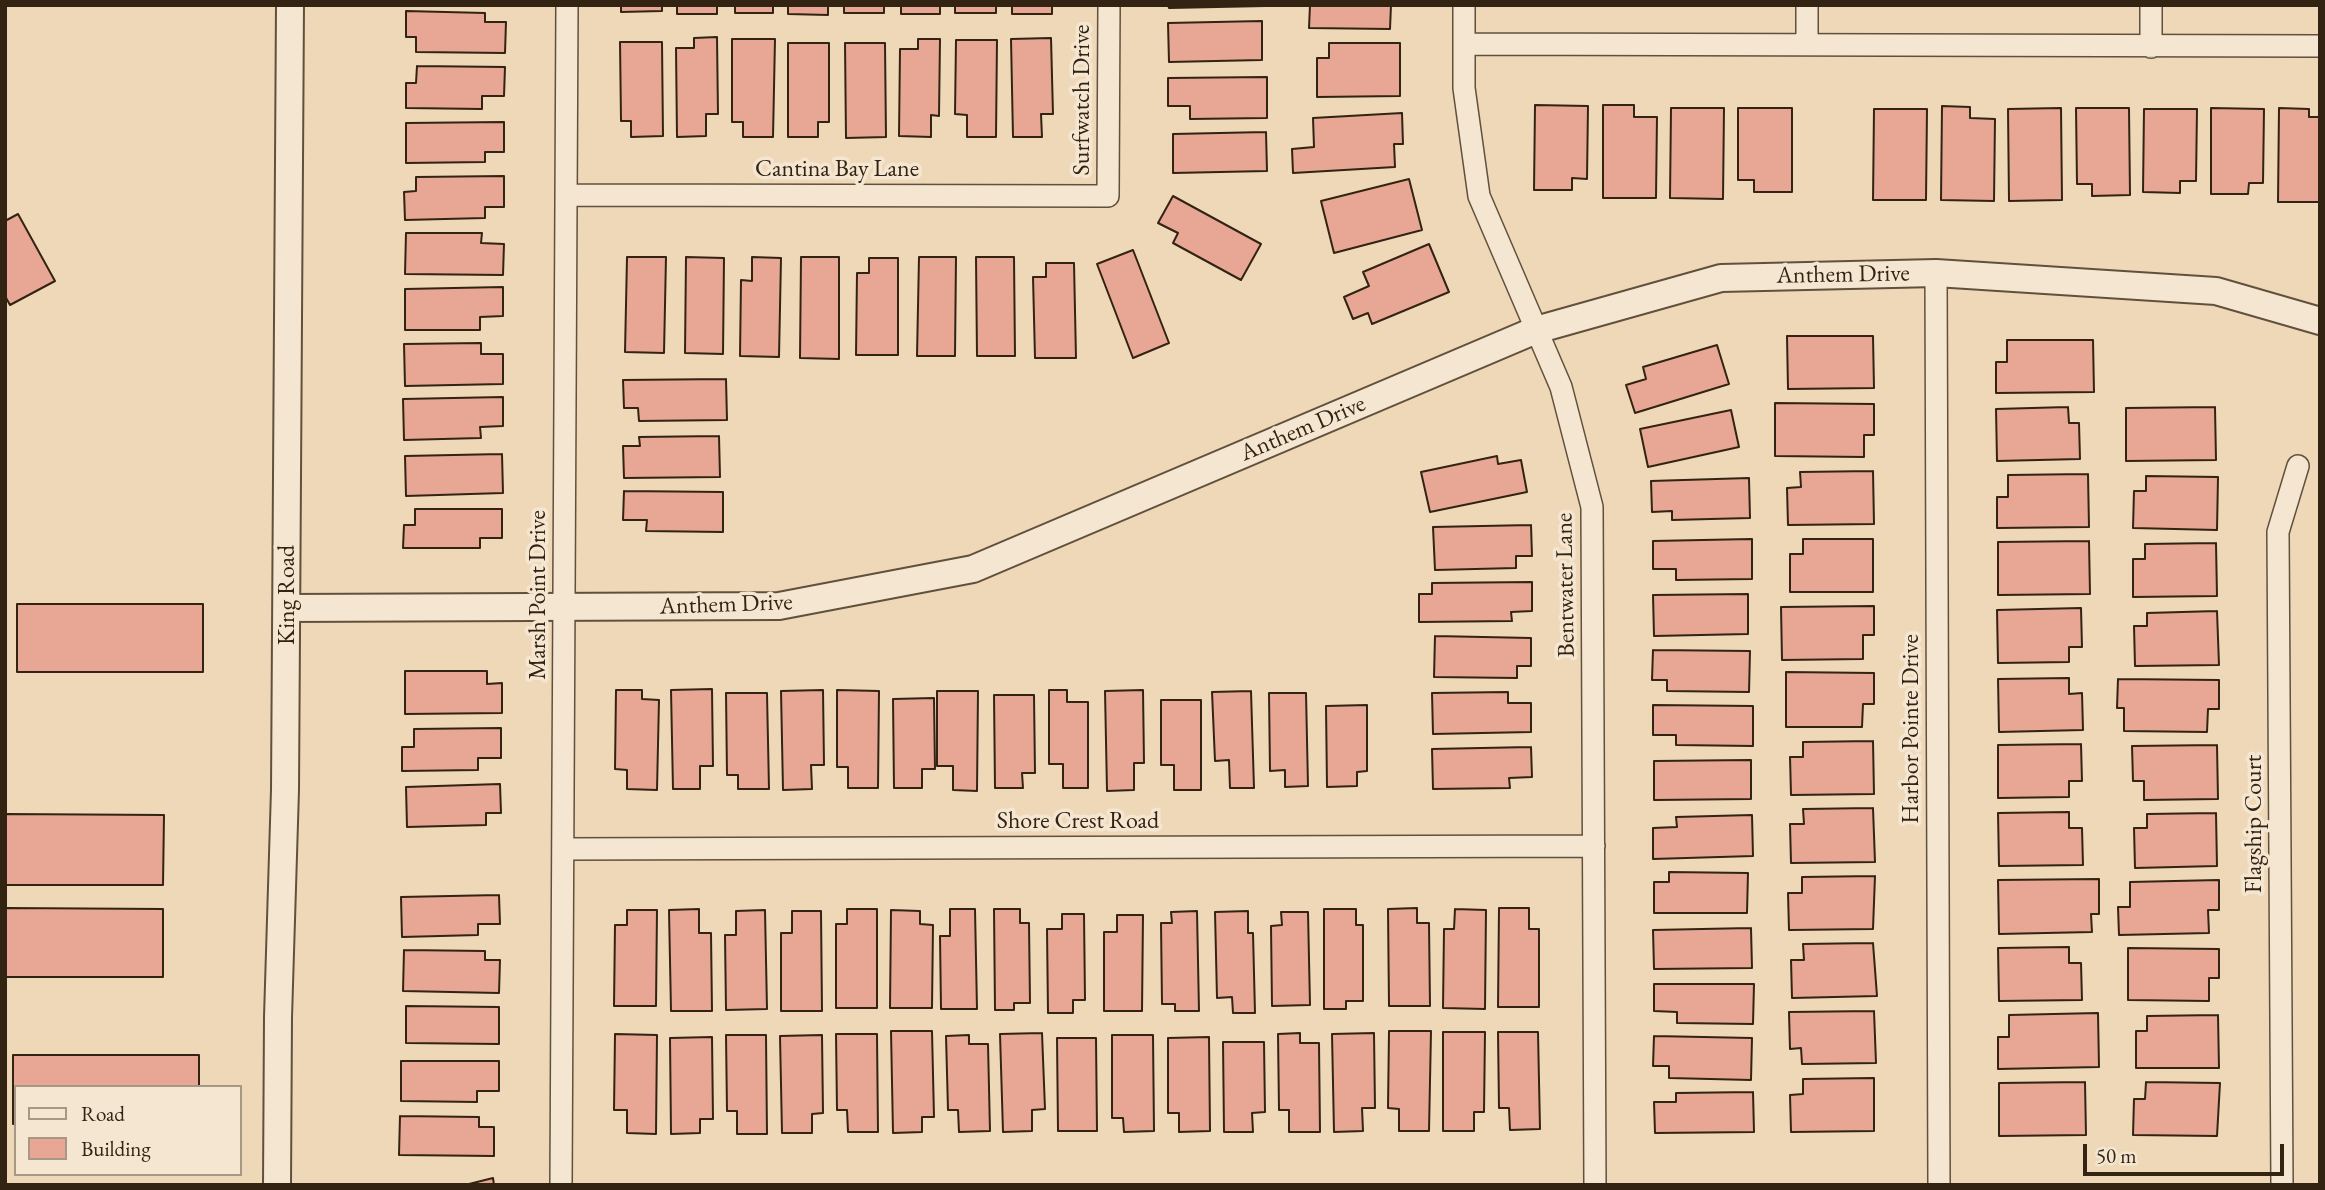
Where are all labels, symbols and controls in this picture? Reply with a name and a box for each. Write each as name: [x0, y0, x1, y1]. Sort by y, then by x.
street label: Surfwatch Drive: [1068, 25, 1096, 175]
street label: Cantina Bay Lane: [755, 155, 919, 183]
street label: Anthem Drive: [1776, 259, 1910, 291]
street label: Anthem Drive: [1236, 390, 1370, 468]
street label: Marsh Point Drive: [524, 510, 552, 680]
street label: Bentwater Lane: [1550, 512, 1582, 658]
street label: King Road: [273, 545, 301, 645]
street label: Anthem Drive: [659, 588, 793, 622]
street label: Harbor Pointe Drive: [1897, 634, 1925, 824]
street label: Flagship Court: [2240, 755, 2268, 893]
street label: Shore Crest Road: [997, 807, 1159, 835]
legend: [14, 1085, 242, 1176]
text: Road: [81, 1100, 125, 1127]
scale bar: [2087, 1130, 2288, 1174]
text: Building: [81, 1135, 151, 1162]
text: 50 m: [2096, 1142, 2137, 1169]

